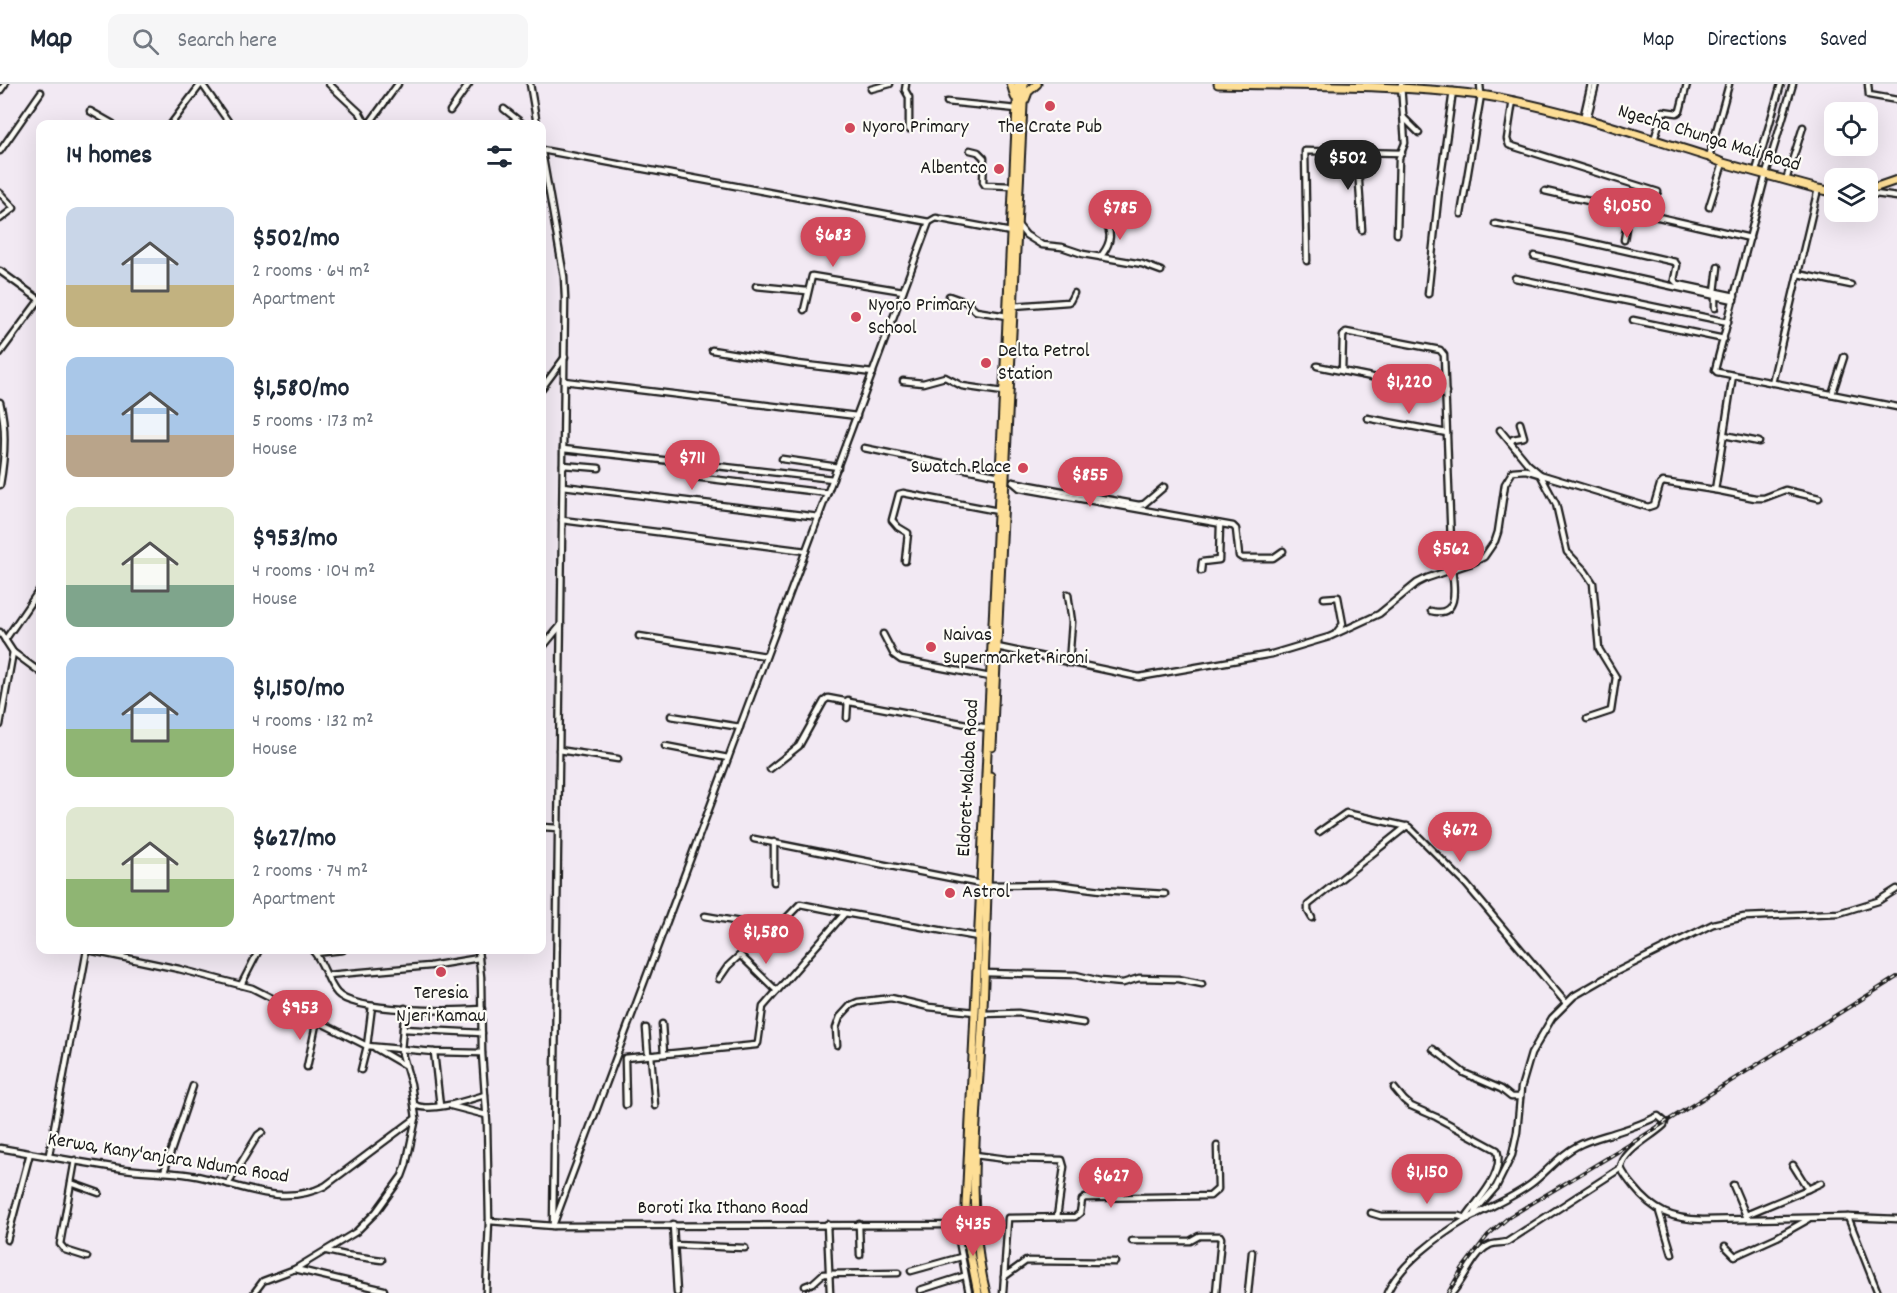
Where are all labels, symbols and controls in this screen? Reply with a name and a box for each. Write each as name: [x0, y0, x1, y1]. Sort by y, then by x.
search box: [108, 14, 528, 68]
text: Map: [30, 21, 72, 61]
icon: search: [129, 25, 162, 58]
text: Search here: [177, 26, 277, 57]
text: Map: [1643, 26, 1674, 56]
text: Directions: [1707, 26, 1787, 56]
text: Saved: [1820, 26, 1867, 56]
street label: Ngecha Chunga Mali Road: [1614, 98, 1804, 180]
marker: The Crate Pub: [1043, 99, 1057, 113]
map controls: [1824, 102, 1878, 222]
button: locate: [1824, 102, 1878, 156]
place label: Nyoro Primary: [862, 114, 969, 142]
place label: The Crate Pub: [998, 114, 1102, 142]
marker: Nyoro Primary: [843, 121, 857, 135]
text: 14 homes: [66, 138, 152, 175]
icon: filters: [483, 140, 516, 173]
pin: $502: [1312, 140, 1384, 191]
text: $502: [1328, 145, 1368, 173]
place label: Albentco: [920, 155, 987, 183]
marker: Albentco: [992, 162, 1006, 176]
button: layers: [1824, 168, 1878, 222]
pin: $1,050: [1578, 188, 1676, 239]
pin: $785: [1084, 190, 1156, 241]
text: $1,050: [1602, 193, 1652, 221]
text: $785: [1102, 195, 1138, 223]
pin: $683: [797, 217, 869, 268]
text: $502/mo: [252, 221, 340, 258]
text: $683: [815, 222, 851, 250]
icon: home: [114, 231, 186, 303]
text: 2 rooms · 64 m²: [252, 258, 370, 286]
text: Apartment: [252, 286, 335, 314]
place label: Nyoro Primary School: [868, 292, 975, 343]
marker: Nyoro Primary School: [849, 310, 863, 324]
place label: Delta Petrol Station: [998, 338, 1090, 389]
marker: Delta Petrol Station: [979, 356, 993, 370]
pin: $1,220: [1360, 364, 1458, 415]
text: $1,220: [1386, 369, 1432, 397]
text: $1,580/mo: [252, 371, 349, 408]
icon: home: [114, 381, 186, 453]
text: 5 rooms · 173 m²: [252, 408, 373, 436]
text: House: [252, 436, 297, 464]
pin: $711: [656, 440, 728, 491]
text: $711: [679, 445, 705, 473]
place label: Swatch Place: [911, 454, 1011, 482]
pin: $855: [1054, 457, 1126, 508]
marker: Swatch Place: [1016, 461, 1030, 475]
text: $855: [1072, 462, 1108, 490]
text: $953/mo: [252, 521, 338, 558]
icon: home: [114, 531, 186, 603]
pin: $562: [1415, 531, 1487, 582]
text: $562: [1432, 536, 1470, 564]
text: 4 rooms · 104 m²: [252, 558, 375, 586]
text: House: [252, 586, 297, 614]
place label: Naivas Supermarket Rironi: [943, 622, 1088, 673]
marker: Naivas Supermarket Rironi: [924, 640, 938, 654]
text: $1,150/mo: [252, 671, 345, 708]
icon: home: [114, 681, 186, 753]
street label: Eldoret-Malaba Road: [951, 698, 987, 858]
text: 4 rooms · 132 m²: [252, 708, 374, 736]
text: House: [252, 736, 297, 764]
pin: $672: [1424, 812, 1496, 863]
text: $672: [1442, 817, 1478, 845]
text: $627/mo: [252, 821, 336, 858]
icon: home: [114, 831, 186, 903]
text: 2 rooms · 74 m²: [252, 858, 368, 886]
place label: Astrol: [962, 879, 1010, 907]
text: Apartment: [252, 886, 335, 914]
marker: Astrol: [943, 886, 957, 900]
pin: $1,580: [717, 914, 815, 965]
text: $1,580: [743, 919, 789, 947]
marker: Teresia Njeri Kamau: [434, 965, 448, 979]
place label: Teresia Njeri Kamau: [396, 980, 486, 1031]
pin: $953: [264, 990, 336, 1041]
text: $953: [281, 995, 319, 1023]
street label: Kerwa, Kany'anjara Nduma Road: [46, 1126, 290, 1192]
pin: $1,150: [1378, 1154, 1476, 1205]
pin: $627: [1075, 1158, 1147, 1209]
text: $1,150: [1406, 1159, 1448, 1187]
text: $627: [1093, 1163, 1129, 1191]
street label: Boroti Ika Ithano Road: [638, 1195, 808, 1223]
pin: $435: [937, 1206, 1009, 1257]
text: $435: [955, 1211, 991, 1239]

